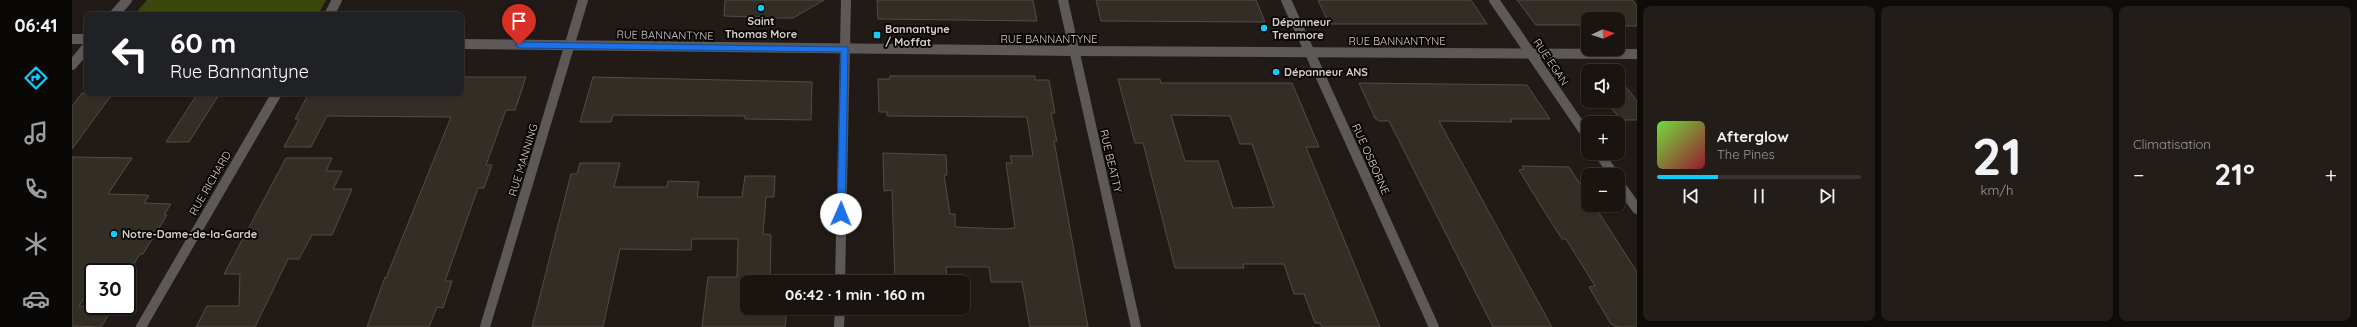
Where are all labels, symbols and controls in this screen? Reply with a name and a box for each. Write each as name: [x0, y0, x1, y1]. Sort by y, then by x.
marker: Saint Thomas More: [756, 3, 766, 13]
pin: [502, 4, 536, 45]
icon: arrive: [508, 10, 530, 32]
north arrow: [1581, 12, 1625, 56]
map controls: [1581, 12, 1625, 212]
text: 06:41: [15, 14, 57, 37]
place label: Saint Thomas More: [725, 14, 798, 41]
place label: Dépanneur Trenmore: [1272, 15, 1331, 42]
place label: Bannantyne / Moffat: [885, 22, 950, 49]
marker: Dépanneur Trenmore: [1259, 23, 1269, 33]
text: 60 m: [170, 25, 236, 60]
street label: RUE BANNANTYNE: [616, 27, 714, 43]
icon: left: [104, 28, 156, 80]
marker: Bannantyne / Moffat: [872, 30, 882, 40]
street label: RUE BANNANTYNE: [1001, 32, 1098, 46]
street label: RUE BANNANTYNE: [1349, 34, 1446, 48]
street label: RUE EGAN: [1530, 36, 1572, 88]
text: Rue Bannantyne: [170, 60, 309, 83]
icon: directions: [22, 64, 50, 92]
button: sound: [1581, 64, 1625, 108]
place label: Dépanneur ANS: [1284, 65, 1368, 79]
marker: Dépanneur ANS: [1271, 67, 1281, 77]
button: +: [1581, 116, 1625, 160]
icon: music: [22, 119, 50, 147]
street label: RUE OSBORNE: [1349, 121, 1393, 197]
street label: RUE MANNING: [505, 122, 541, 198]
text: 21: [1972, 123, 2022, 188]
text: Afterglow: [1717, 127, 1789, 146]
street label: RUE BEATTY: [1097, 128, 1125, 194]
text: Climatisation: [2133, 136, 2211, 152]
text: The Pines: [1717, 146, 1775, 162]
street label: RUE RICHARD: [186, 148, 234, 218]
text: 21°: [2214, 155, 2255, 193]
text: −: [2133, 161, 2144, 189]
text: +: [2325, 161, 2337, 189]
button: −: [1581, 168, 1625, 212]
icon: phone: [22, 175, 50, 203]
text: km/h: [1981, 182, 2013, 198]
icon: previous: [1680, 185, 1702, 207]
icon: pause: [1748, 185, 1770, 207]
icon: next: [1816, 185, 1838, 207]
position arrow: [820, 193, 862, 235]
place label: Notre-Dame-de-la-Garde: [122, 227, 258, 241]
marker: Notre-Dame-de-la-Garde: [109, 229, 119, 239]
icon: climate: [22, 230, 50, 258]
speed limit sign: 30: [84, 263, 136, 315]
icon: car: [22, 285, 50, 313]
text: 06:42 · 1 min · 160 m: [785, 285, 925, 304]

